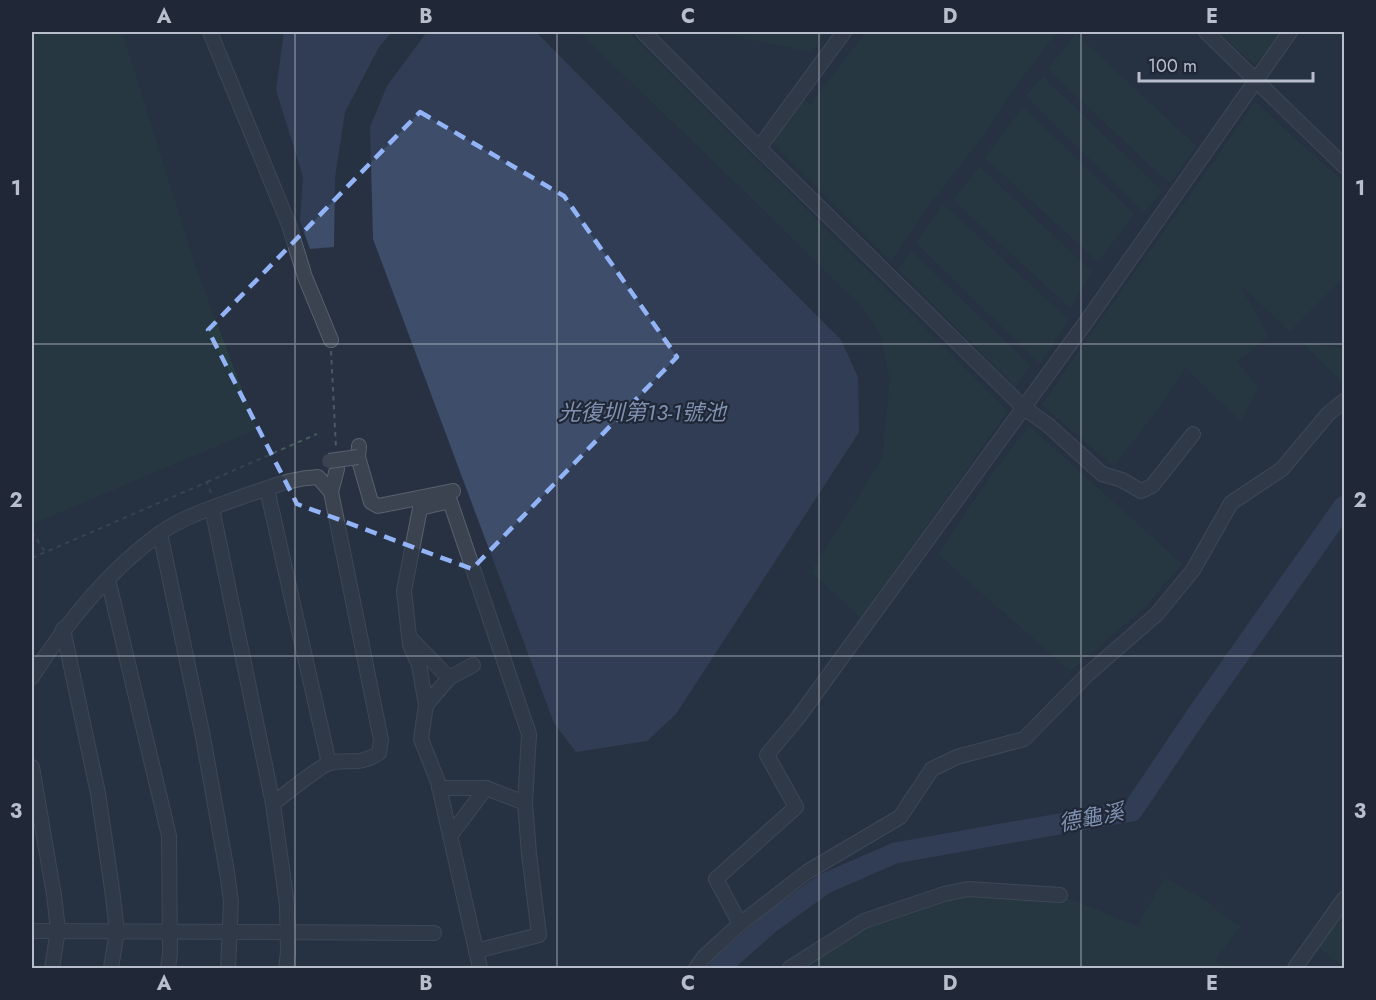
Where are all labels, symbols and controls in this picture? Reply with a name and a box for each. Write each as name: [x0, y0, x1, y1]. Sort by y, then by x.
text: A: [156, 2, 172, 31]
text: B: [419, 2, 433, 31]
text: C: [681, 2, 695, 31]
text: D: [943, 2, 957, 31]
text: E: [1206, 2, 1218, 31]
scale bar: [1139, 45, 1313, 83]
text: 100 m: [1148, 53, 1197, 79]
text: 1: [11, 174, 21, 203]
text: 1: [1355, 174, 1365, 203]
water label: 光復圳第13-1號池: [558, 396, 728, 428]
text: 2: [9, 486, 23, 515]
text: 2: [1353, 486, 1367, 515]
water label: 德龜溪: [1056, 794, 1129, 839]
text: 3: [10, 797, 22, 826]
text: 3: [1354, 797, 1366, 826]
text: A: [156, 969, 172, 998]
text: B: [419, 969, 433, 998]
text: C: [681, 969, 695, 998]
text: D: [943, 969, 957, 998]
text: E: [1206, 969, 1218, 998]

